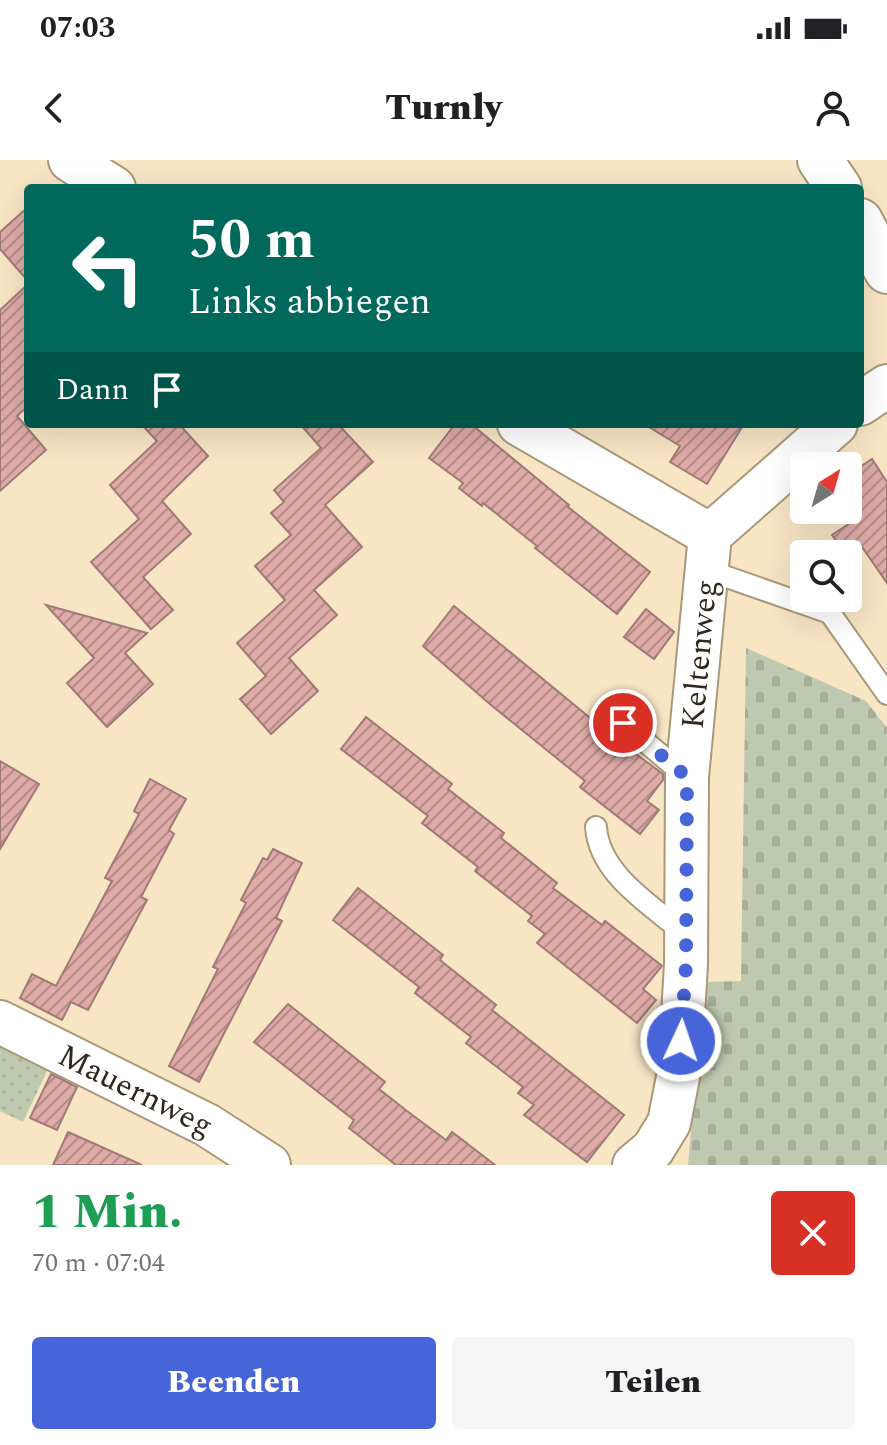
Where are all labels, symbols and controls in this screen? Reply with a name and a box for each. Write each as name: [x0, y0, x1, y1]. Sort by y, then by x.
text: 07:03: [40, 5, 115, 51]
text: Turnly: [385, 81, 502, 136]
icon: back: [32, 86, 76, 130]
icon: person: [811, 86, 855, 130]
text: 50 m: [188, 198, 315, 283]
icon: left: [56, 216, 160, 320]
text: Links abbiegen: [188, 275, 431, 330]
text: Dann: [56, 367, 129, 413]
icon: arrive: [145, 368, 189, 412]
north arrow: [790, 452, 862, 524]
map controls: [790, 452, 862, 612]
button: search: [790, 540, 862, 612]
street label: Keltenweg: [669, 578, 732, 731]
pin: [589, 689, 657, 757]
icon: arrive: [601, 701, 645, 745]
position arrow: [639, 999, 723, 1083]
street label: Mauernweg: [49, 1032, 222, 1150]
text: 1 Min.: [32, 1176, 183, 1249]
button: close: [771, 1191, 855, 1275]
text: 70 m · 07:04: [32, 1243, 165, 1283]
button: Beenden: [32, 1337, 436, 1429]
button: Teilen: [452, 1337, 855, 1429]

